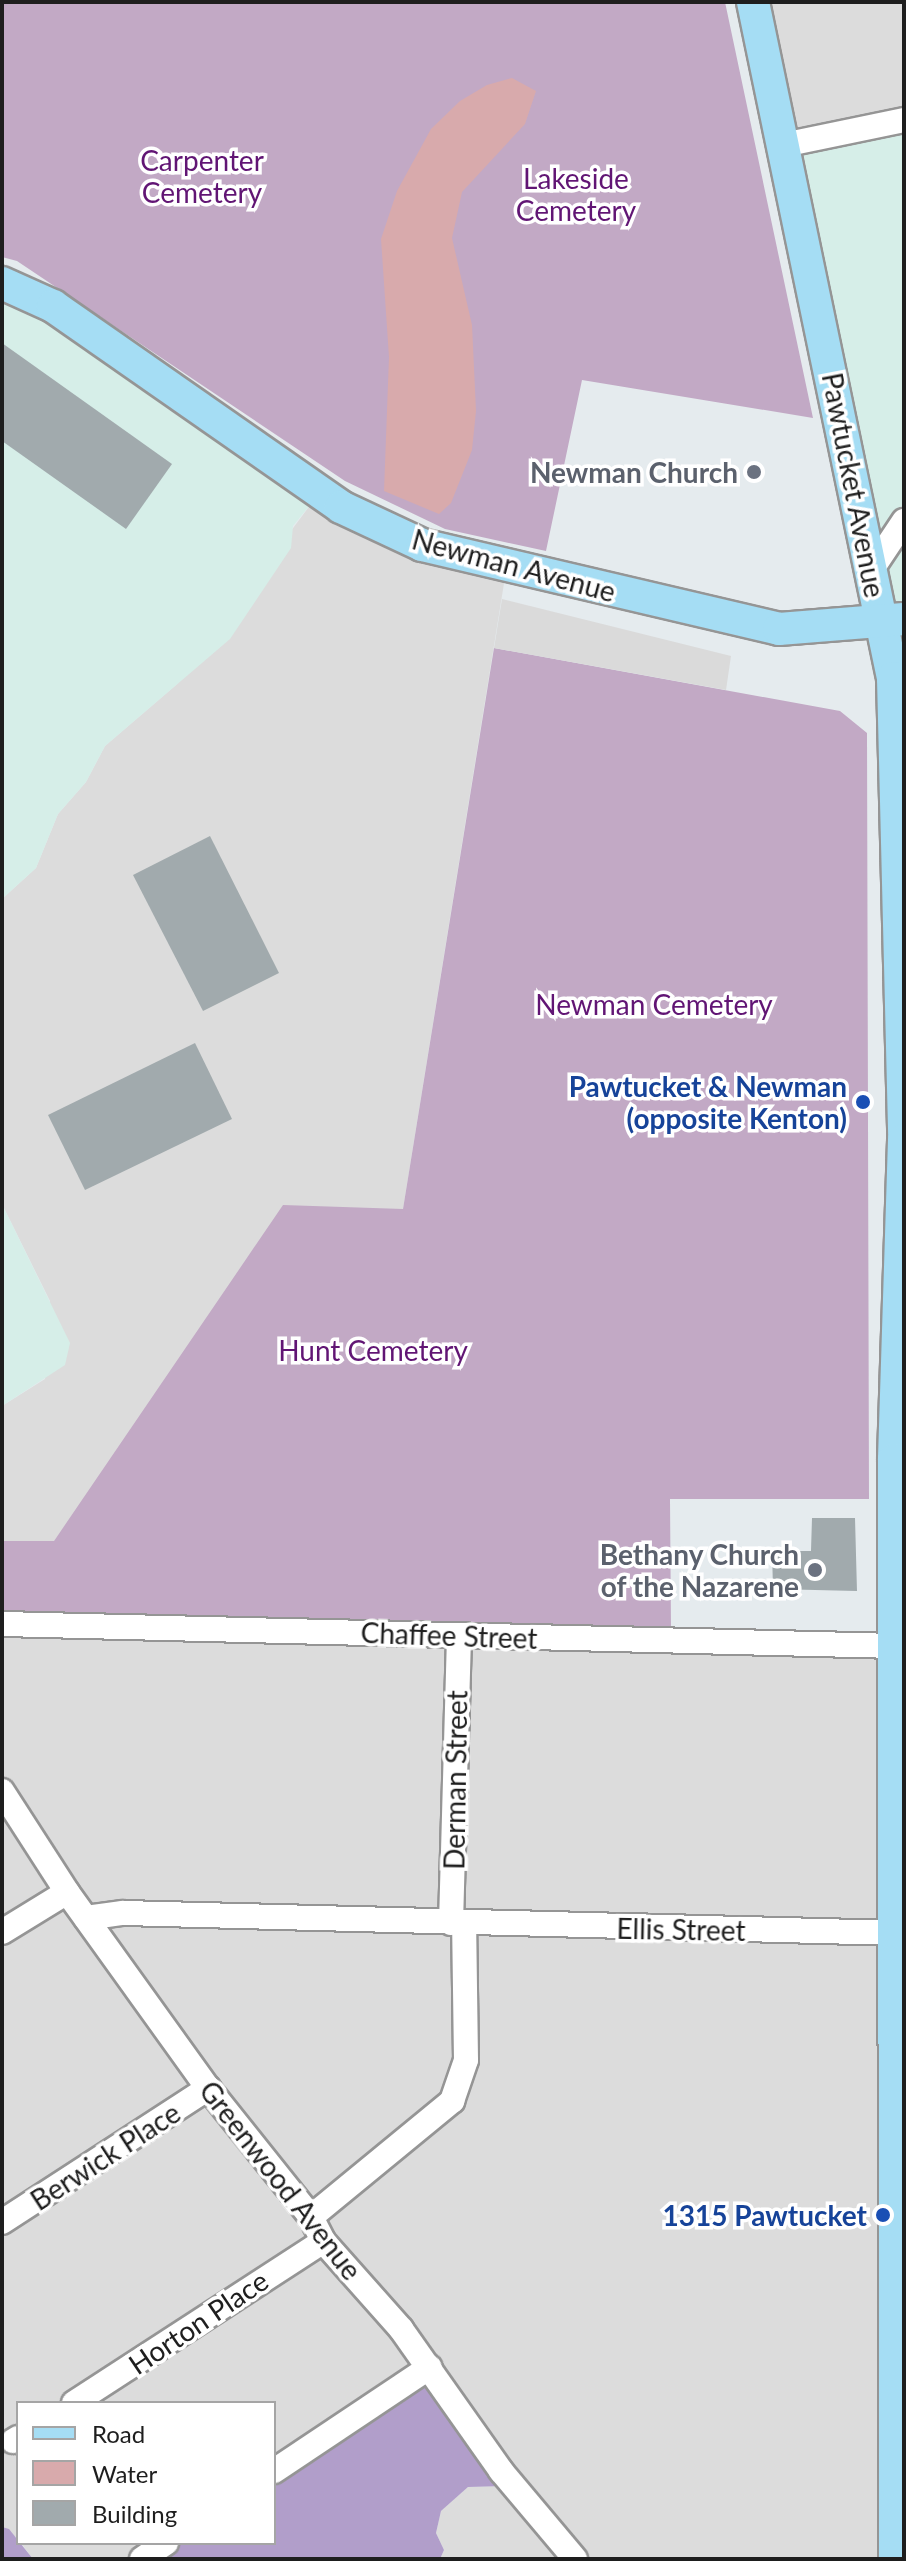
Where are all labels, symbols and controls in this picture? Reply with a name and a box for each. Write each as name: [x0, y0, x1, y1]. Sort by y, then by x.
park label: Carpenter Cemetery: [140, 143, 264, 209]
park label: Lakeside Cemetery: [516, 161, 636, 227]
street label: Pawtucket Avenue: [816, 369, 892, 601]
place label: Newman Church: [530, 455, 738, 489]
marker: Newman Church: [745, 463, 763, 481]
street label: Newman Avenue: [408, 522, 620, 608]
park label: Newman Cemetery: [535, 987, 773, 1021]
place label: Pawtucket & Newman (opposite Kenton): [569, 1069, 847, 1135]
marker: Pawtucket & Newman (opposite Kenton): [854, 1093, 872, 1111]
park label: Hunt Cemetery: [278, 1333, 468, 1367]
place label: Bethany Church of the Nazarene: [599, 1537, 799, 1603]
marker: Bethany Church of the Nazarene: [806, 1561, 824, 1579]
street label: Chaffee Street: [360, 1615, 538, 1655]
street label: Derman Street: [437, 1690, 473, 1870]
street label: Ellis Street: [616, 1911, 746, 1947]
street label: Greenwood Avenue: [193, 2073, 369, 2287]
street label: Berwick Place: [24, 2095, 186, 2217]
place label: 1315 Pawtucket: [663, 2198, 867, 2232]
marker: 1315 Pawtucket: [874, 2206, 892, 2224]
street label: Horton Place: [122, 2263, 274, 2381]
legend: [16, 2401, 276, 2545]
text: Road: [92, 2419, 145, 2448]
text: Water: [92, 2459, 157, 2488]
text: Building: [92, 2499, 177, 2528]

